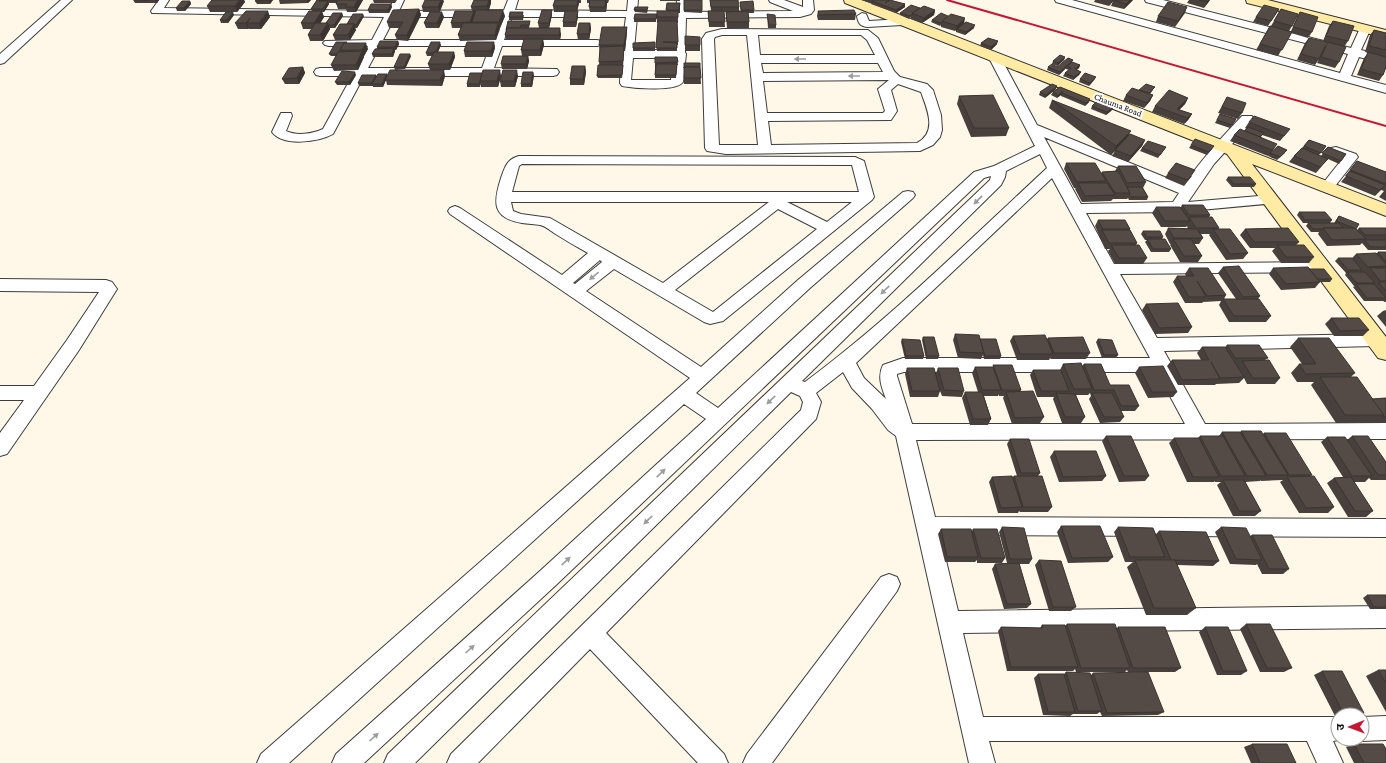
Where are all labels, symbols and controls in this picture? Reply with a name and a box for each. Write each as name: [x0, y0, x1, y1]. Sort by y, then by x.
one-way arrow: [793, 56, 806, 62]
one-way arrow: [847, 73, 860, 79]
street label: Chauma Road: [1093, 91, 1144, 119]
one-way arrow: [973, 195, 983, 204]
one-way arrow: [588, 272, 599, 281]
one-way arrow: [880, 285, 890, 295]
one-way arrow: [766, 395, 776, 405]
one-way arrow: [656, 468, 666, 477]
one-way arrow: [643, 515, 653, 525]
one-way arrow: [561, 557, 571, 566]
one-way arrow: [465, 645, 475, 654]
north arrow: [1330, 707, 1370, 747]
text: उ: [1334, 723, 1346, 730]
one-way arrow: [368, 732, 379, 741]

